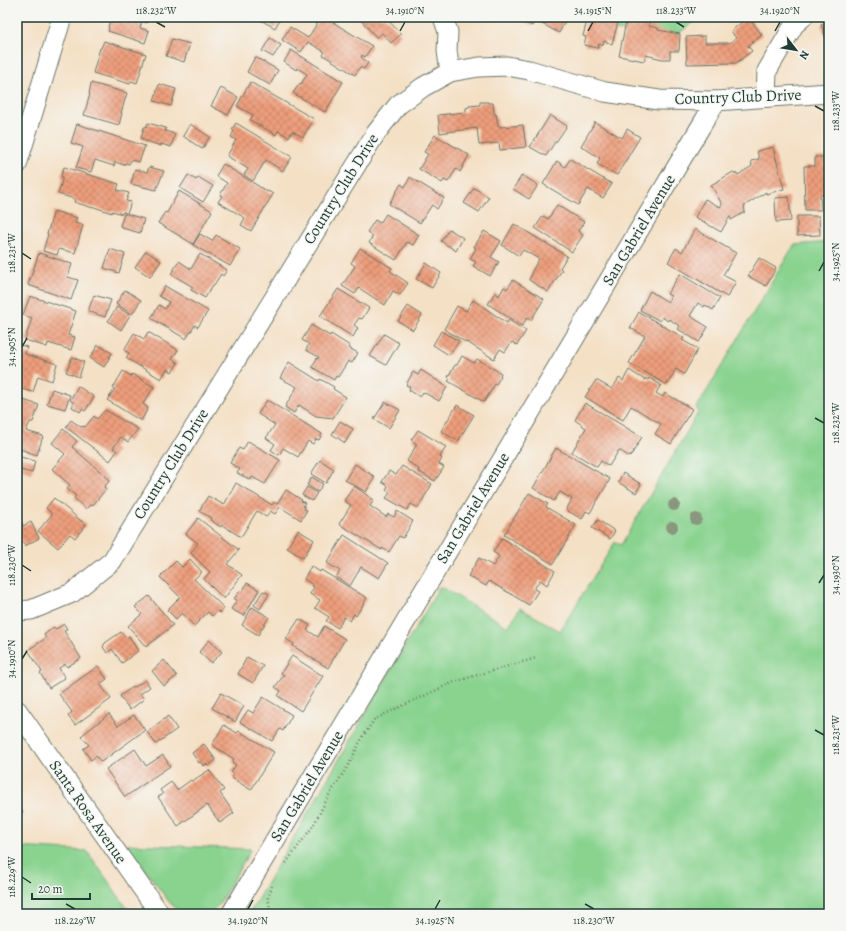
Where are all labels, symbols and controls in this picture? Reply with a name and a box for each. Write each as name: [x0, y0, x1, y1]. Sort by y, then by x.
text: 118.232°W: [136, 4, 177, 17]
text: 34.1910°N: [386, 4, 424, 17]
text: 34.1915°N: [574, 4, 612, 17]
text: 118.233°W: [656, 4, 697, 17]
text: 34.1920°N: [760, 4, 800, 17]
north arrow: [776, 30, 816, 70]
text: N: [796, 48, 813, 62]
street label: Country Club Drive: [674, 84, 802, 110]
text: 118.233°W: [829, 90, 842, 131]
street label: Country Club Drive: [298, 129, 384, 249]
street label: San Gabriel Avenue: [597, 170, 681, 290]
text: 118.231°W: [5, 233, 18, 273]
text: 34.1925°N: [829, 243, 842, 281]
text: 34.1905°N: [5, 327, 18, 367]
text: 118.232°W: [829, 402, 842, 443]
street label: Country Club Drive: [128, 404, 214, 524]
street label: San Gabriel Avenue: [431, 448, 515, 568]
text: 118.230°W: [5, 544, 18, 586]
text: 34.1930°N: [829, 555, 842, 595]
text: 34.1910°N: [5, 640, 18, 678]
text: 118.231°W: [829, 715, 842, 755]
street label: San Gabriel Avenue: [265, 726, 349, 846]
street label: Santa Rosa Avenue: [44, 756, 132, 868]
text: 118.229°W: [5, 856, 18, 898]
scale bar: [32, 875, 90, 901]
text: 20 m: [38, 881, 62, 897]
text: 118.229°W: [54, 914, 96, 927]
text: 34.1920°N: [228, 914, 268, 927]
text: 34.1925°N: [416, 914, 454, 927]
text: 118.230°W: [573, 914, 615, 927]

